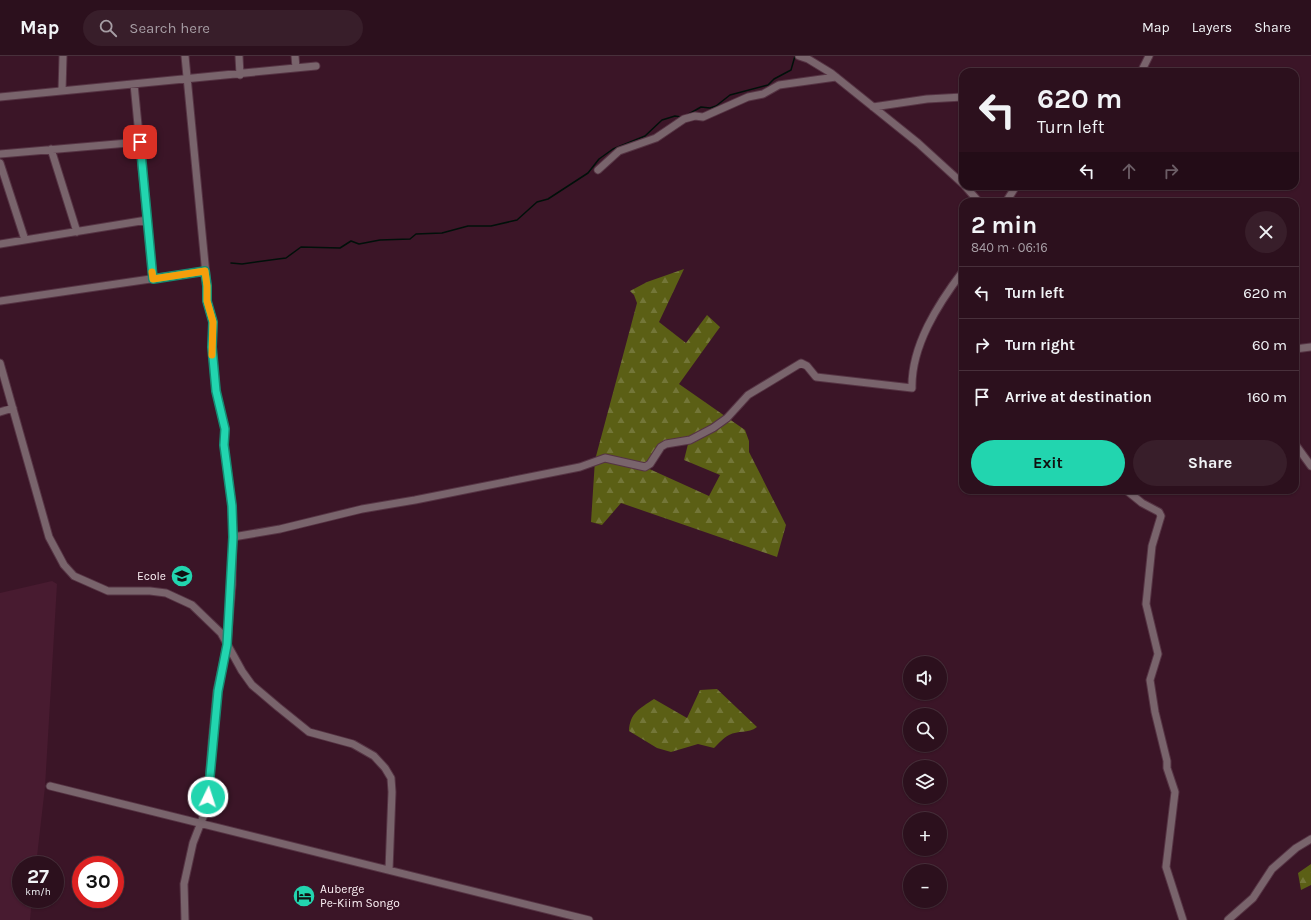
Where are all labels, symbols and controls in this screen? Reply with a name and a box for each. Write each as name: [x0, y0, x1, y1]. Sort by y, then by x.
search box: [83, 10, 363, 46]
text: Map: [20, 17, 59, 39]
icon: search: [97, 17, 119, 39]
text: Search here: [129, 19, 210, 37]
text: Map: [1142, 19, 1170, 36]
text: Layers: [1192, 19, 1232, 36]
text: Share: [1254, 19, 1291, 36]
text: 620 m: [1037, 82, 1122, 115]
icon: left: [971, 84, 1023, 136]
text: Turn left: [1037, 116, 1105, 138]
pin: [123, 125, 157, 159]
icon: arrive: [129, 131, 151, 153]
icon: left: [1076, 160, 1098, 182]
icon: ahead: [1118, 160, 1140, 182]
icon: right: [1160, 160, 1182, 182]
text: 2 min: [971, 211, 1037, 239]
button: close: [1245, 211, 1287, 253]
text: 840 m · 06:16: [971, 240, 1048, 255]
icon: left: [971, 282, 993, 304]
text: Turn left: [1005, 284, 1064, 302]
text: 620 m: [1243, 284, 1287, 302]
icon: right: [971, 334, 993, 356]
text: Turn right: [1005, 336, 1075, 354]
text: 60 m: [1252, 336, 1287, 354]
icon: arrive: [971, 386, 993, 408]
text: Arrive at destination: [1005, 388, 1152, 406]
text: 160 m: [1247, 388, 1287, 406]
button: Exit: [971, 440, 1125, 486]
button: Share: [1133, 440, 1287, 486]
school or university icon: Ecole: [169, 563, 195, 589]
place label: Ecole: [137, 569, 166, 583]
map controls: [903, 656, 947, 908]
button: sound: [903, 656, 947, 700]
button: search: [903, 708, 947, 752]
button: layers: [903, 760, 947, 804]
position arrow: [187, 776, 229, 818]
button: +: [903, 812, 947, 856]
speed limit sign: 30: [72, 856, 124, 908]
button: −: [903, 864, 947, 908]
text: 27: [27, 865, 49, 888]
place label: Auberge Pe-Kiim Songo: [320, 882, 400, 910]
hotel icon: Auberge Pe-Kiim Songo: [291, 883, 317, 909]
text: km/h: [25, 886, 51, 898]

